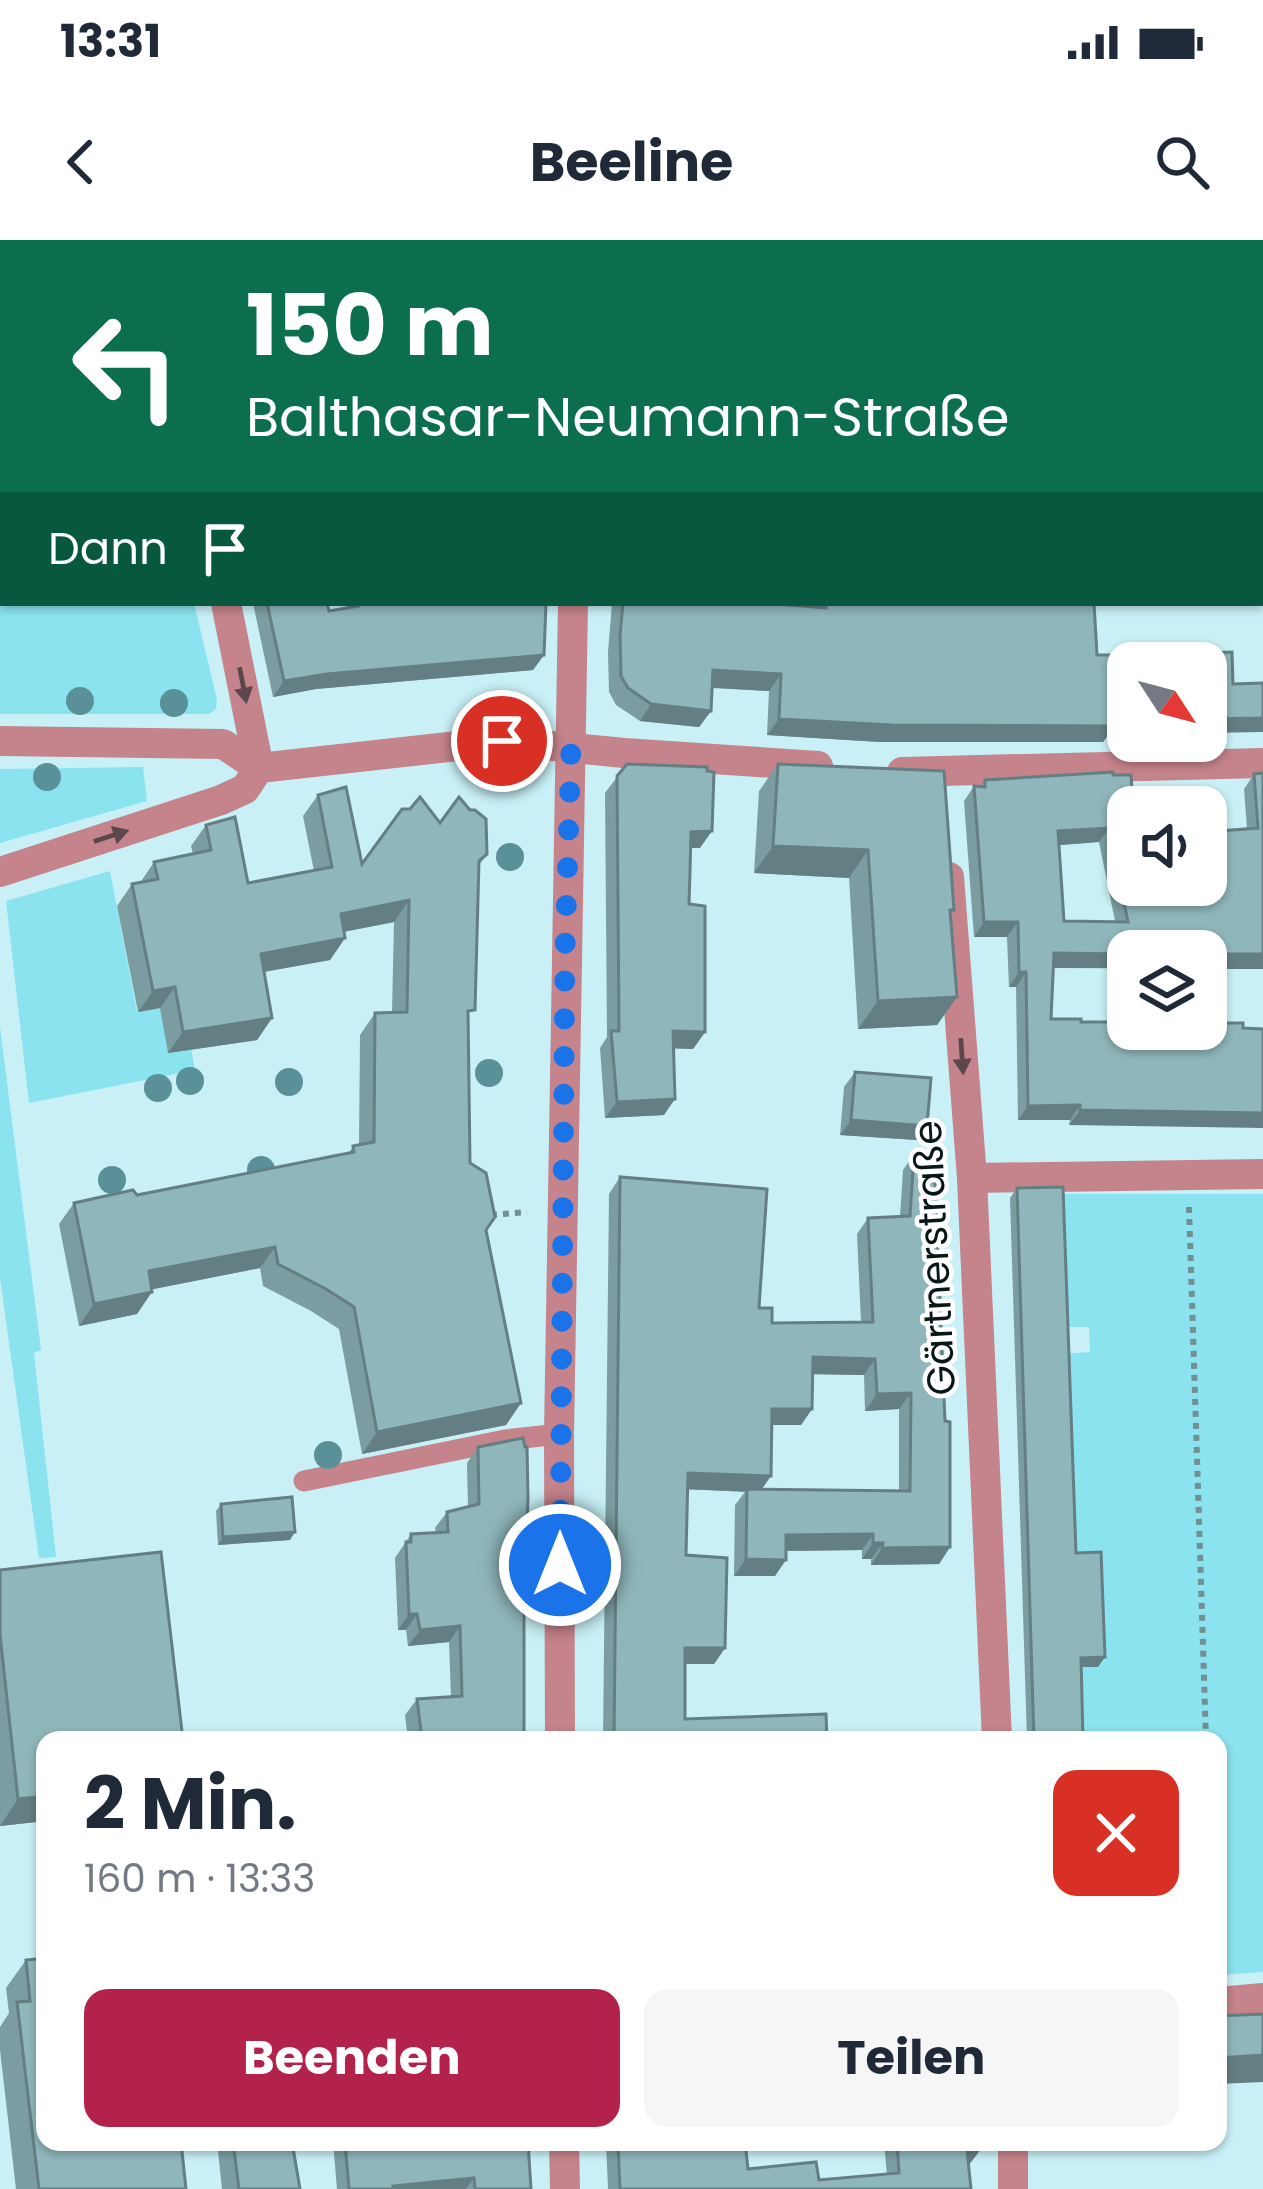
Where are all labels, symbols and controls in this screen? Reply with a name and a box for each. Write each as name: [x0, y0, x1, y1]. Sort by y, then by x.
text: 13:31: [60, 10, 161, 73]
text: Beeline: [530, 124, 733, 200]
icon: back: [48, 129, 114, 195]
icon: search: [1149, 129, 1215, 195]
text: 150 m: [246, 267, 494, 384]
icon: left: [48, 288, 204, 444]
text: Balthasar-Neumann-Straße: [246, 379, 1009, 455]
icon: arrive: [192, 516, 258, 582]
text: Dann: [48, 517, 168, 580]
north arrow: [1107, 642, 1227, 762]
map controls: [1107, 642, 1227, 1050]
one-way arrow: [234, 667, 253, 705]
pin: [451, 690, 553, 792]
icon: arrive: [469, 708, 535, 774]
button: sound: [1107, 786, 1227, 906]
one-way arrow: [93, 825, 130, 844]
button: layers: [1107, 930, 1227, 1050]
one-way arrow: [952, 1038, 971, 1075]
street label: Gärtnerstraße: [900, 1119, 969, 1397]
position arrow: [497, 1502, 623, 1628]
text: 2 Min.: [84, 1753, 297, 1854]
button: close: [1053, 1770, 1179, 1896]
text: 160 m · 13:33: [84, 1851, 315, 1906]
button: Beenden: [84, 1989, 620, 2127]
button: Teilen: [644, 1989, 1179, 2127]

